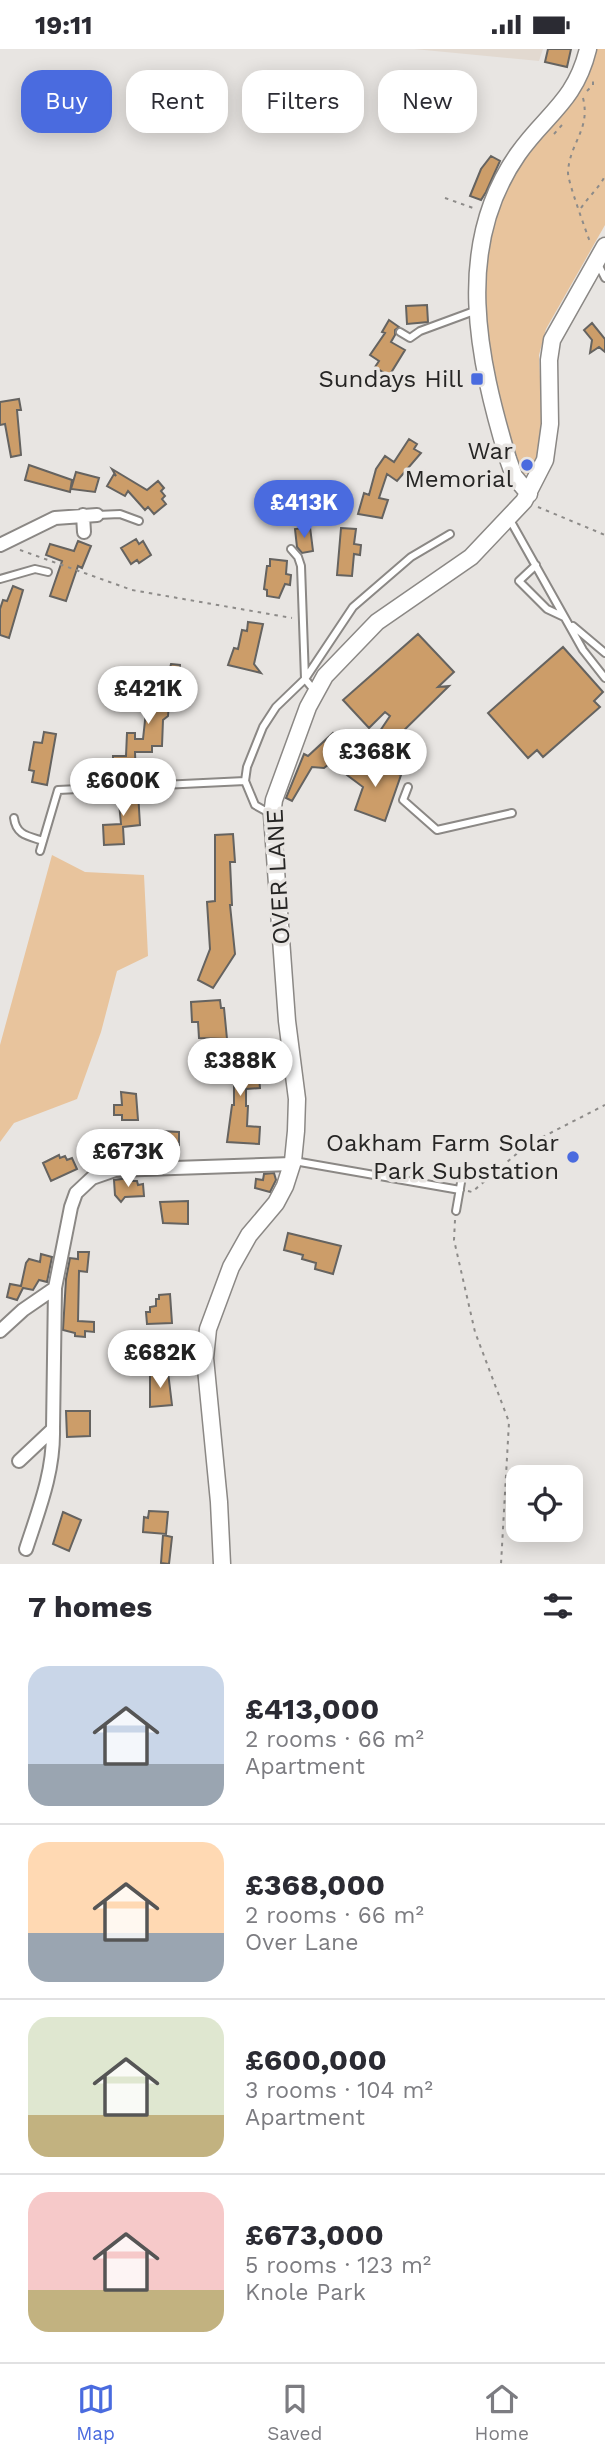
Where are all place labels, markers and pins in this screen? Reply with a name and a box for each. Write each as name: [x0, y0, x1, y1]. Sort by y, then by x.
place label: Sundays Hill: [319, 365, 464, 393]
marker: Sundays Hill: [469, 371, 485, 387]
place label: War Memorial: [404, 437, 514, 493]
marker: War Memorial: [519, 457, 535, 473]
pin: £413K: [255, 481, 353, 540]
pin: £421K: [99, 667, 197, 726]
pin: £368K: [326, 729, 424, 789]
pin: £600K: [74, 759, 172, 818]
pin: £388K: [191, 1039, 289, 1098]
pin: £673K: [79, 1129, 177, 1189]
place label: Oakham Farm Solar Park Substation: [326, 1129, 559, 1185]
marker: Oakham Farm Solar Park Substation: [565, 1149, 581, 1165]
pin: £682K: [111, 1331, 209, 1390]

